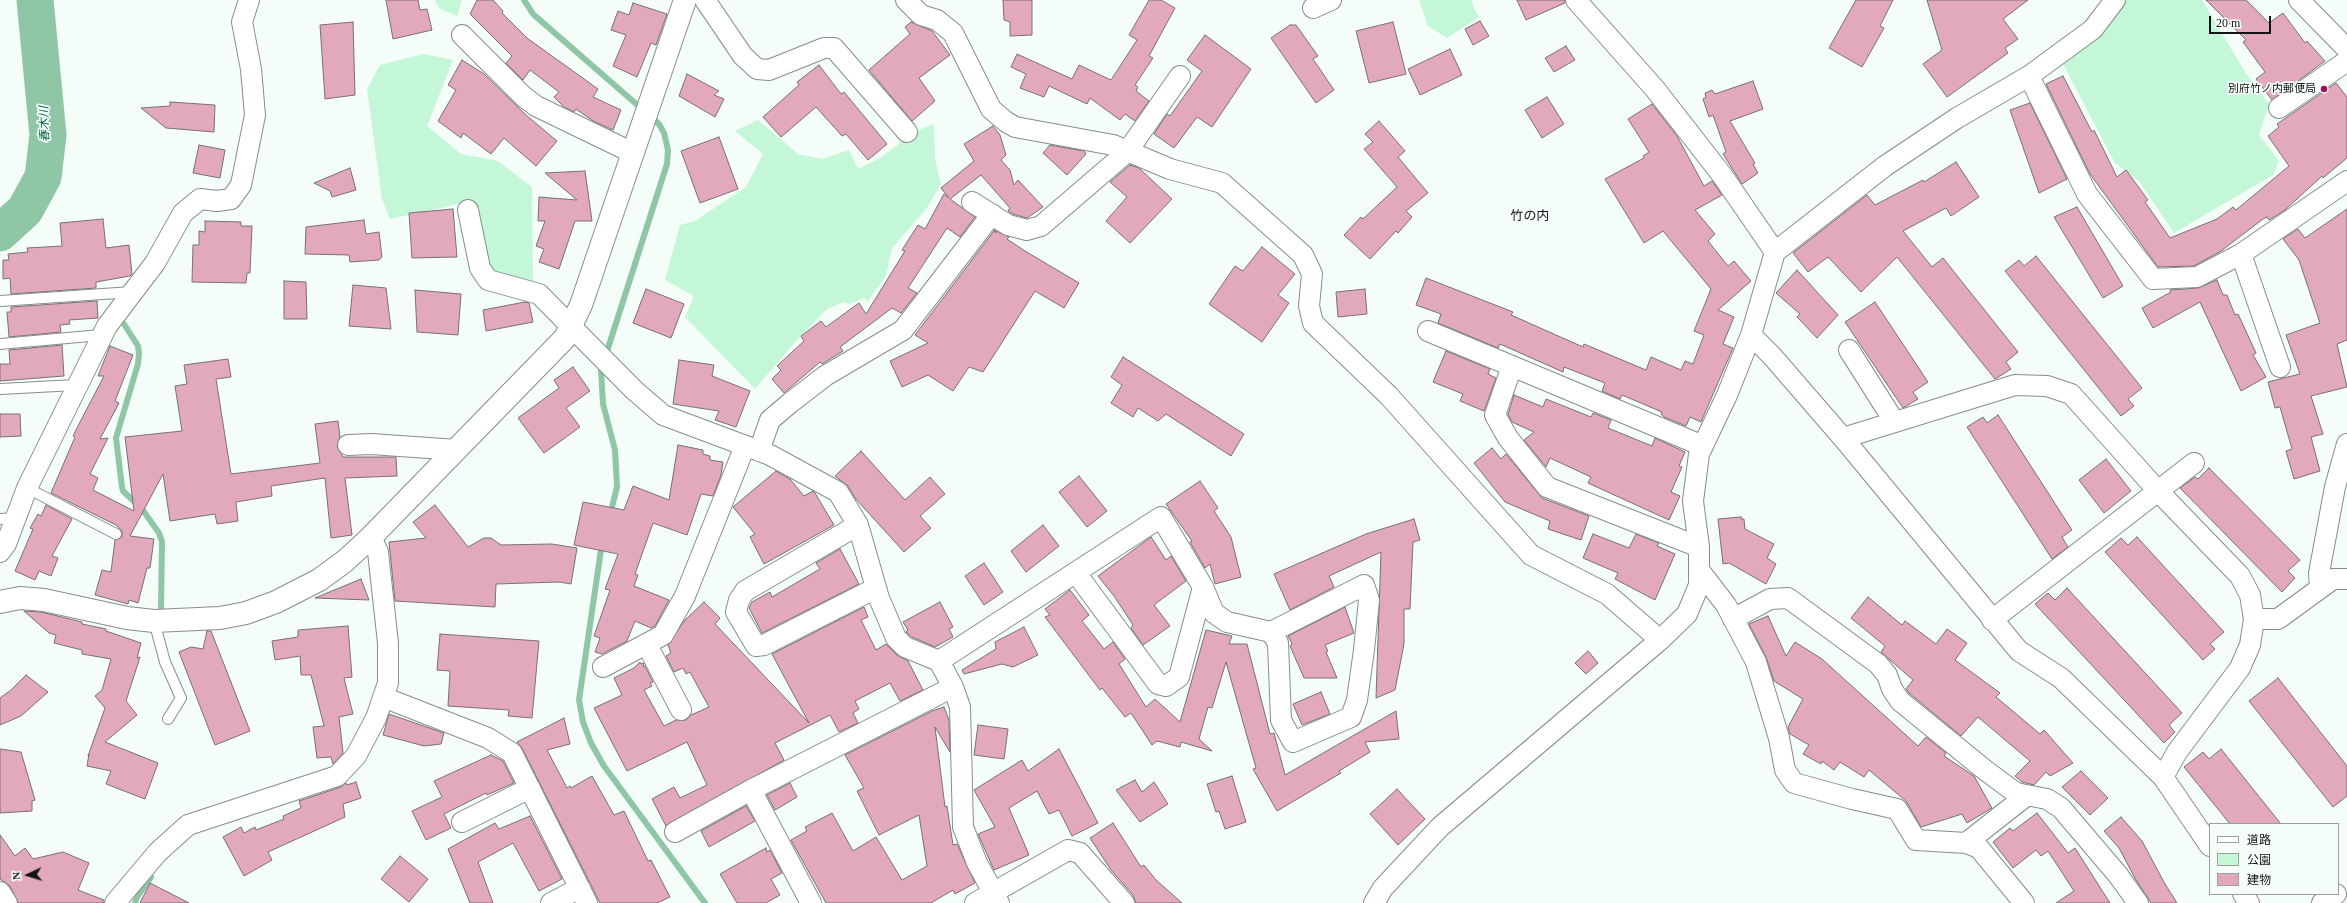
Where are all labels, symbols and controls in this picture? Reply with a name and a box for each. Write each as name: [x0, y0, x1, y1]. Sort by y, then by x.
scale bar: [2211, 8, 2273, 34]
text: 20 m: [2216, 16, 2240, 30]
place label: 別府竹ノ内郵便局: [2228, 82, 2316, 96]
marker: 別府竹ノ内郵便局: [2319, 84, 2329, 94]
water label: 春木川: [37, 106, 53, 142]
district label: 竹の内: [1511, 209, 1549, 225]
legend: [2209, 823, 2339, 895]
text: 道路: [2247, 833, 2271, 847]
text: 公園: [2247, 853, 2271, 867]
north arrow: [8, 855, 48, 895]
text: N: [10, 871, 22, 880]
text: 建物: [2247, 873, 2271, 887]

